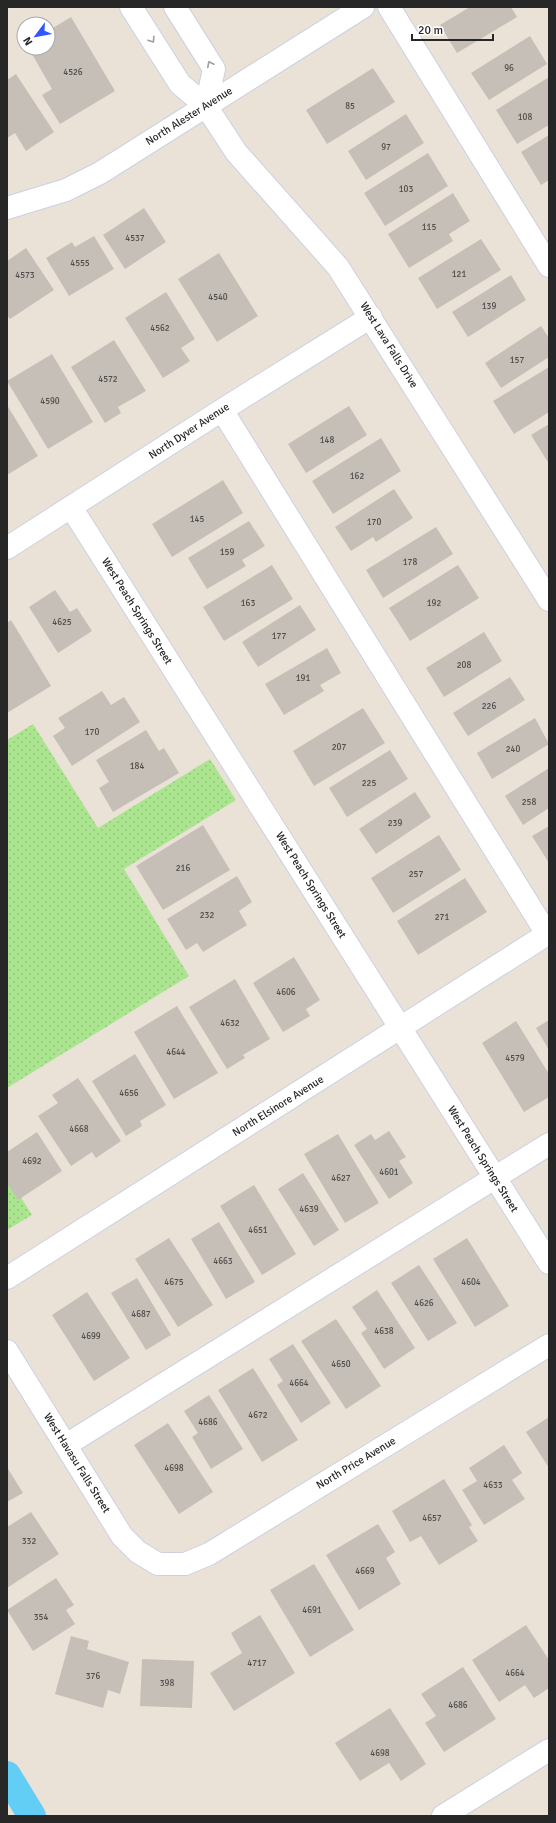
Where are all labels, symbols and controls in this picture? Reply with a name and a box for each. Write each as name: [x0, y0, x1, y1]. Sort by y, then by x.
north arrow: [16, 16, 56, 56]
scale bar: [412, 16, 493, 42]
text: 20 m: [418, 23, 443, 38]
text: N: [20, 34, 35, 48]
one-way arrow: [147, 36, 154, 43]
one-way arrow: [207, 61, 215, 68]
house number: 96: [504, 63, 514, 74]
house number: 4526: [63, 67, 83, 78]
street label: North Alester Avenue: [143, 84, 235, 148]
house number: 85: [345, 101, 355, 112]
house number: 108: [518, 112, 532, 123]
house number: 97: [381, 142, 391, 153]
house number: 103: [399, 184, 413, 195]
house number: 115: [422, 222, 436, 233]
house number: 4537: [125, 233, 145, 244]
house number: 4555: [70, 258, 90, 269]
house number: 121: [452, 269, 466, 280]
house number: 4573: [15, 270, 35, 281]
house number: 4540: [208, 292, 228, 303]
street label: West Lava Falls Drive: [357, 300, 421, 390]
house number: 139: [482, 301, 496, 312]
house number: 4562: [150, 323, 170, 334]
house number: 157: [510, 355, 524, 366]
house number: 4572: [98, 374, 118, 385]
house number: 4590: [40, 396, 60, 407]
street label: North Dyver Avenue: [146, 400, 232, 462]
house number: 148: [320, 435, 334, 446]
house number: 162: [350, 471, 364, 482]
house number: 145: [190, 514, 204, 525]
house number: 170: [367, 517, 381, 528]
house number: 159: [220, 547, 234, 558]
street label: West Peach Springs Street: [99, 555, 175, 667]
house number: 178: [403, 557, 417, 568]
house number: 163: [241, 598, 255, 609]
house number: 192: [427, 598, 441, 609]
house number: 4625: [52, 617, 72, 628]
house number: 177: [272, 631, 286, 642]
house number: 208: [457, 660, 471, 671]
house number: 191: [296, 673, 310, 684]
house number: 226: [482, 701, 496, 712]
house number: 170: [85, 727, 99, 738]
house number: 207: [332, 742, 346, 753]
house number: 240: [506, 744, 520, 755]
house number: 184: [130, 761, 144, 772]
house number: 225: [362, 778, 376, 789]
house number: 258: [522, 797, 536, 808]
house number: 239: [388, 818, 402, 829]
street label: West Peach Springs Street: [273, 829, 349, 941]
house number: 216: [176, 863, 190, 874]
house number: 257: [409, 869, 423, 880]
house number: 232: [200, 910, 214, 921]
house number: 271: [435, 912, 449, 923]
house number: 4606: [276, 987, 296, 998]
house number: 4632: [220, 1018, 240, 1029]
house number: 4644: [166, 1047, 186, 1058]
house number: 4579: [505, 1053, 525, 1064]
street label: North Elsinore Avenue: [230, 1073, 326, 1139]
house number: 4656: [119, 1088, 139, 1099]
street label: West Peach Springs Street: [445, 1103, 521, 1215]
house number: 4668: [69, 1124, 89, 1135]
house number: 4692: [22, 1156, 42, 1167]
house number: 4601: [379, 1167, 399, 1178]
house number: 4627: [331, 1173, 351, 1184]
house number: 4639: [299, 1204, 319, 1215]
house number: 4651: [248, 1225, 268, 1236]
house number: 4663: [213, 1256, 233, 1267]
house number: 4675: [164, 1277, 184, 1288]
house number: 4604: [461, 1277, 481, 1288]
house number: 4626: [414, 1298, 434, 1309]
house number: 4687: [131, 1309, 151, 1320]
house number: 4638: [374, 1326, 394, 1337]
house number: 4699: [81, 1331, 101, 1342]
house number: 4650: [331, 1359, 351, 1370]
house number: 4664: [289, 1378, 309, 1389]
house number: 4672: [248, 1410, 268, 1421]
street label: West Havasu Falls Street: [41, 1411, 113, 1515]
house number: 4686: [198, 1417, 218, 1428]
street label: North Price Avenue: [314, 1434, 398, 1492]
house number: 4698: [164, 1463, 184, 1474]
house number: 4633: [483, 1480, 503, 1491]
house number: 4657: [422, 1513, 442, 1524]
house number: 332: [22, 1536, 36, 1547]
house number: 4669: [355, 1566, 375, 1577]
house number: 4691: [302, 1605, 322, 1616]
house number: 354: [34, 1612, 48, 1623]
house number: 4717: [247, 1658, 267, 1669]
house number: 4664: [505, 1668, 525, 1679]
house number: 376: [86, 1671, 100, 1682]
house number: 398: [160, 1678, 174, 1689]
house number: 4686: [448, 1700, 468, 1711]
house number: 4698: [370, 1748, 390, 1759]

